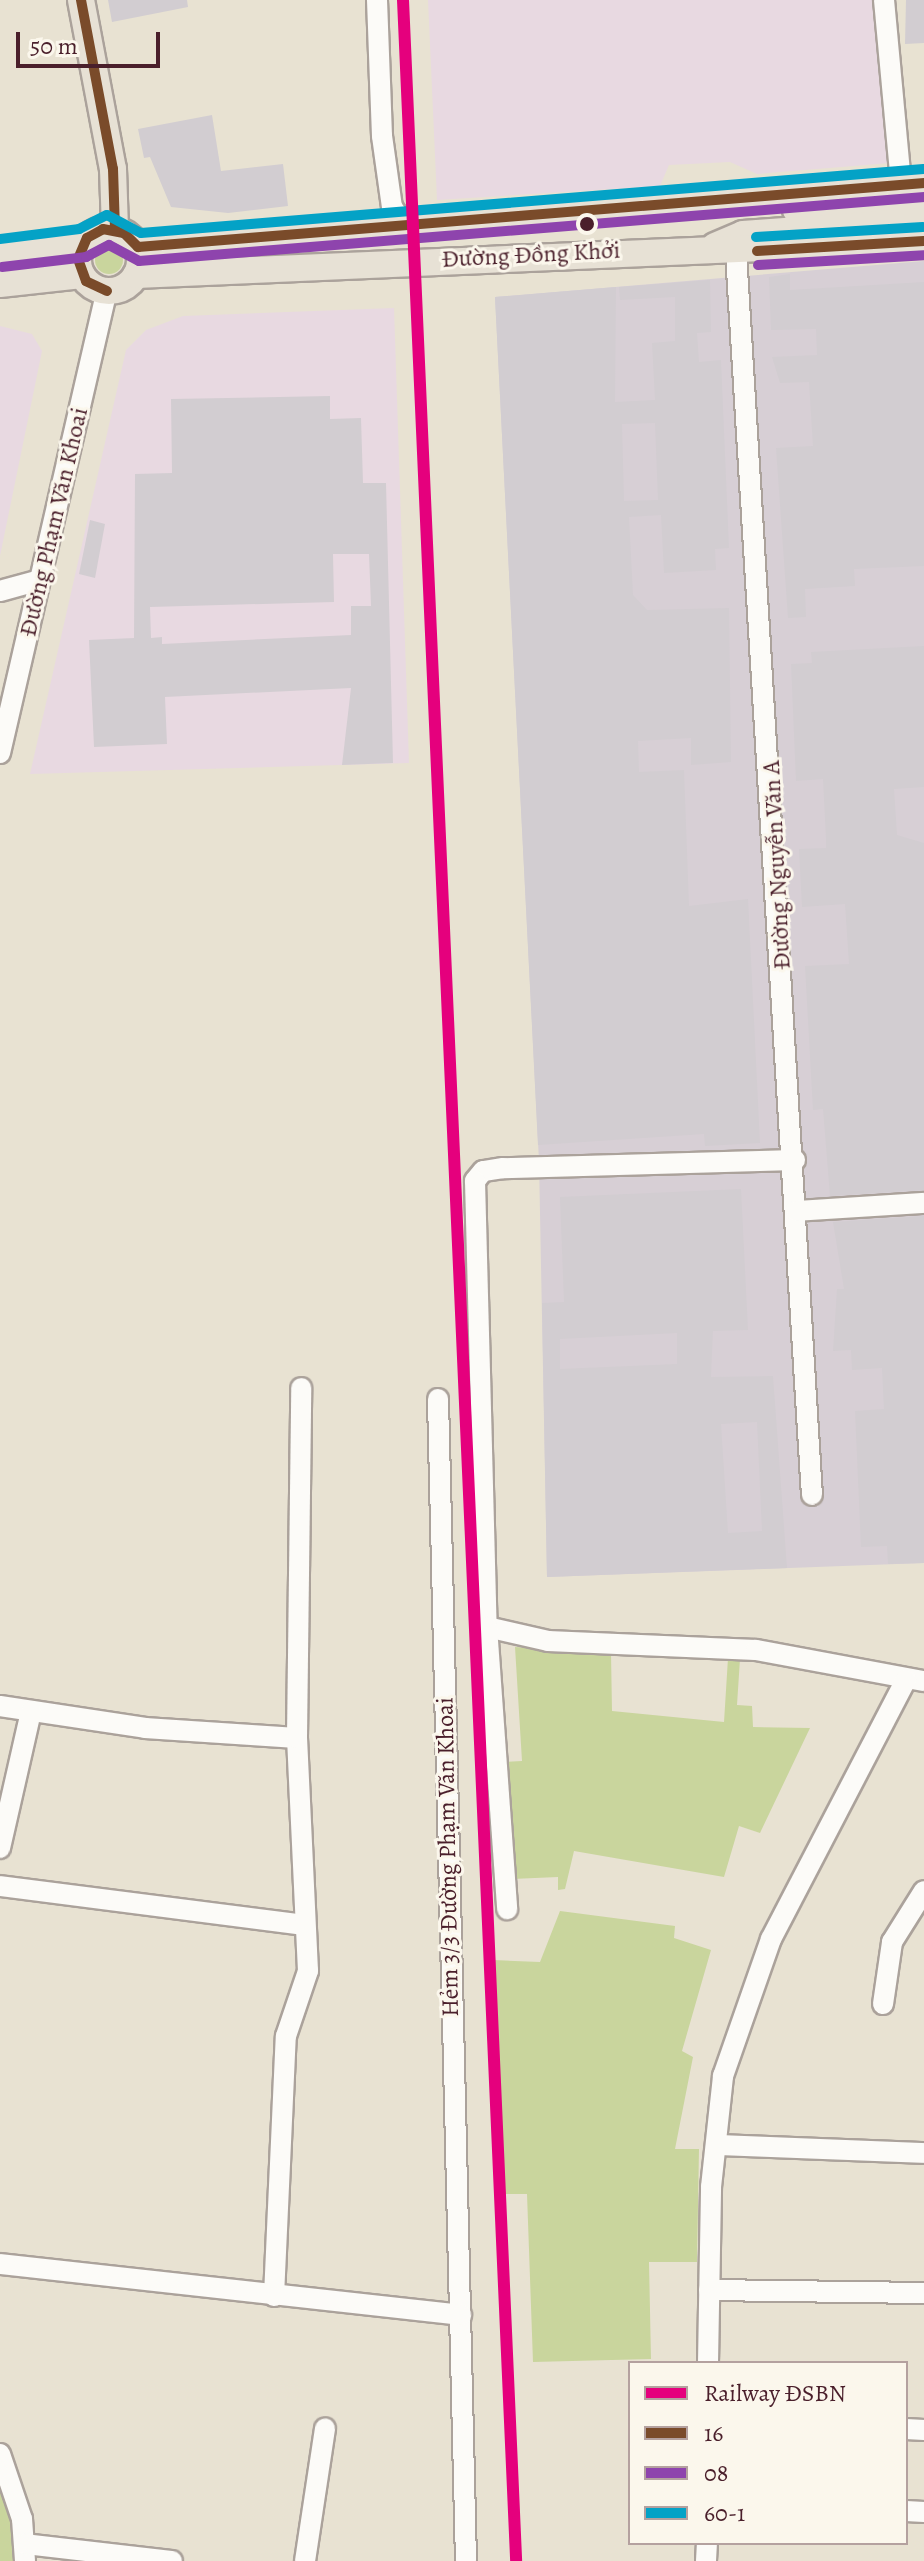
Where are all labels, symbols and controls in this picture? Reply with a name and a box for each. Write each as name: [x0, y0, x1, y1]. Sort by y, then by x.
scale bar: [20, 16, 164, 66]
text: 50 m: [30, 30, 78, 62]
unlabelled marker: [579, 216, 595, 232]
street label: Đường Đồng Khởi: [441, 236, 621, 274]
street label: Đường Phạm Văn Khoai: [14, 405, 94, 639]
street label: Đường Nguyễn Văn A: [757, 760, 797, 970]
street label: Hẻm 3/3 Đường Phạm Văn Khoai: [431, 1697, 465, 2017]
legend: [628, 2361, 908, 2545]
text: Railway ĐSBN: [704, 2377, 846, 2409]
text: 16: [704, 2417, 723, 2449]
text: 08: [704, 2457, 728, 2489]
text: 60-1: [704, 2497, 745, 2529]

